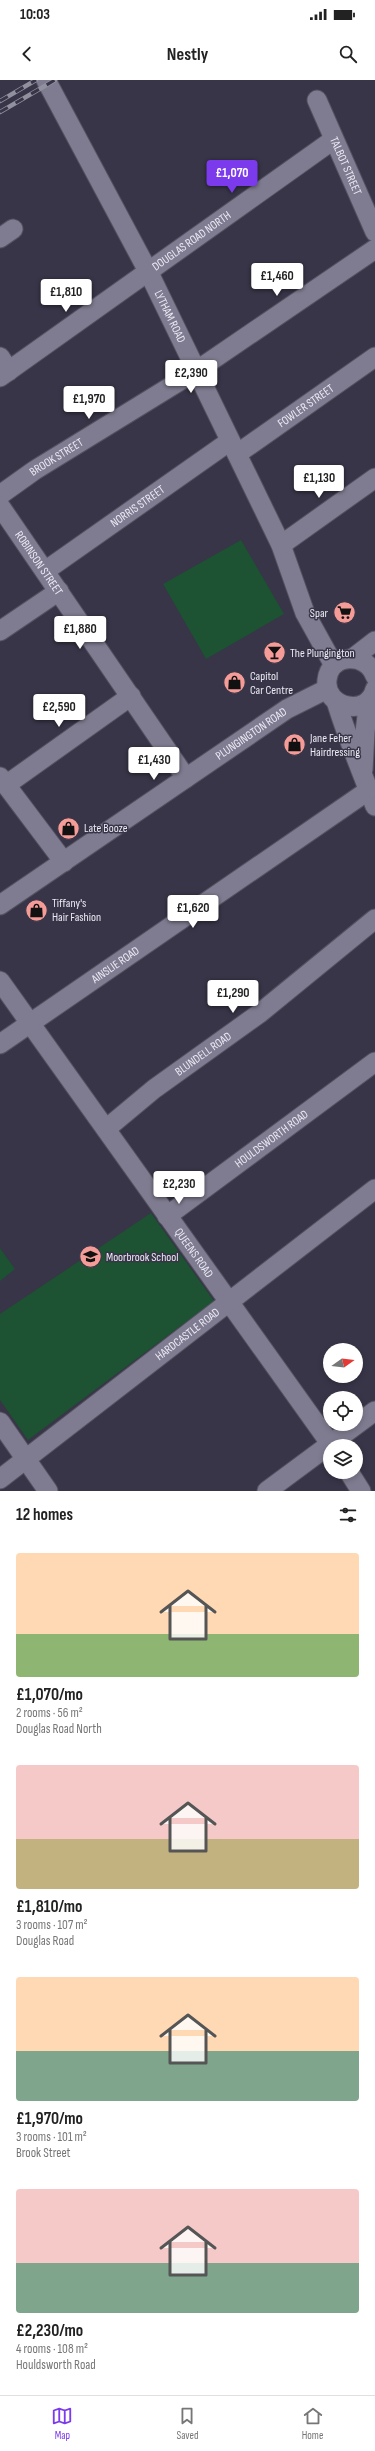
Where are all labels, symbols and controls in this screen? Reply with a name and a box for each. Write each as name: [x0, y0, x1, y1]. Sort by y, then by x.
text: 10:03: [20, 5, 50, 24]
icon: back: [16, 43, 38, 65]
icon: search: [337, 43, 359, 65]
text: Nestly: [167, 44, 208, 65]
street label: TALBOT STREET: [326, 135, 365, 198]
pin: £1,070: [199, 160, 265, 194]
text: £1,070: [216, 165, 248, 181]
street label: DOUGLAS ROAD NORTH: [149, 208, 234, 274]
pin: £1,460: [244, 263, 310, 297]
text: £1,460: [260, 268, 294, 284]
pin: £1,810: [33, 279, 99, 313]
text: £1,810: [50, 284, 82, 300]
street label: LYTHAM ROAD: [151, 288, 189, 345]
pin: £2,390: [158, 360, 224, 394]
text: £2,390: [174, 365, 208, 381]
street label: FOWLER STREET: [275, 381, 337, 431]
pin: £1,970: [56, 386, 122, 420]
text: £1,970: [73, 391, 105, 407]
street label: BROOK STREET: [27, 435, 86, 480]
pin: £1,130: [286, 465, 352, 499]
text: £1,130: [303, 470, 335, 486]
street label: NORRIS STREET: [108, 482, 168, 531]
street label: ROBINSON STREET: [11, 528, 66, 598]
supermarket icon: Spar: [331, 600, 357, 626]
place label: Spar: [310, 606, 329, 621]
pin: £1,880: [47, 616, 113, 650]
text: £1,880: [63, 621, 97, 637]
bar icon: The Plungington: [261, 640, 287, 666]
place label: The Plungington: [290, 646, 355, 661]
place label: Capitol Car Centre: [250, 669, 293, 698]
shop icon: Capitol Car Centre: [221, 670, 247, 696]
pin: £2,590: [26, 694, 92, 728]
text: £2,590: [42, 699, 76, 715]
street label: PLUNGINGTON ROAD: [213, 704, 290, 764]
place label: Jane Feher Hairdressing: [309, 731, 360, 760]
shop icon: Jane Feher Hairdressing: [281, 732, 307, 758]
pin: £1,430: [121, 747, 187, 781]
text: £1,430: [137, 752, 171, 768]
shop icon: Late Booze: [56, 815, 82, 841]
place label: Late Booze: [84, 821, 128, 836]
pin: £1,620: [160, 895, 226, 929]
place label: Tiffany's Hair Fashion: [52, 896, 101, 925]
shop icon: Tiffany's Hair Fashion: [24, 897, 50, 923]
text: £1,620: [176, 900, 210, 916]
street label: AINSLIE ROAD: [88, 943, 143, 987]
pin: £1,290: [200, 980, 266, 1014]
text: £1,290: [216, 985, 250, 1001]
street label: BLUNDELL ROAD: [172, 1029, 235, 1079]
street label: HOULDSWORTH ROAD: [232, 1107, 312, 1171]
pin: £2,230: [146, 1171, 212, 1205]
text: £2,230: [162, 1176, 196, 1192]
street label: QUEENS ROAD: [171, 1225, 216, 1281]
school or university icon: Moorbrook School: [78, 1244, 104, 1270]
place label: Moorbrook School: [106, 1250, 178, 1265]
street label: HARDCASTLE ROAD: [153, 1305, 223, 1364]
north arrow: [323, 1343, 363, 1383]
map controls: [323, 1343, 363, 1479]
button: locate: [323, 1391, 363, 1431]
button: layers: [323, 1439, 363, 1479]
icon: filters: [337, 1504, 359, 1526]
text: 12 homes: [16, 1505, 73, 1525]
icon: home: [152, 1579, 224, 1651]
text: £1,070/mo: [16, 1685, 83, 1705]
text: 2 rooms · 56 m²: [16, 1705, 83, 1721]
text: Douglas Road North: [16, 1721, 102, 1737]
icon: home: [152, 1791, 224, 1863]
text: £1,810/mo: [16, 1897, 82, 1917]
text: 3 rooms · 107 m²: [16, 1917, 88, 1933]
text: Douglas Road: [16, 1933, 74, 1949]
icon: home: [152, 2003, 224, 2075]
text: £1,970/mo: [16, 2109, 83, 2129]
text: 3 rooms · 101 m²: [16, 2129, 87, 2145]
text: Brook Street: [16, 2145, 71, 2161]
icon: home: [152, 2215, 224, 2287]
text: £2,230/mo: [16, 2321, 83, 2341]
text: 4 rooms · 108 m²: [16, 2341, 88, 2357]
text: Houldsworth Road: [16, 2357, 96, 2373]
tab: Map: [51, 2405, 73, 2442]
tab: Saved: [176, 2405, 199, 2442]
tab: Home: [302, 2405, 324, 2442]

